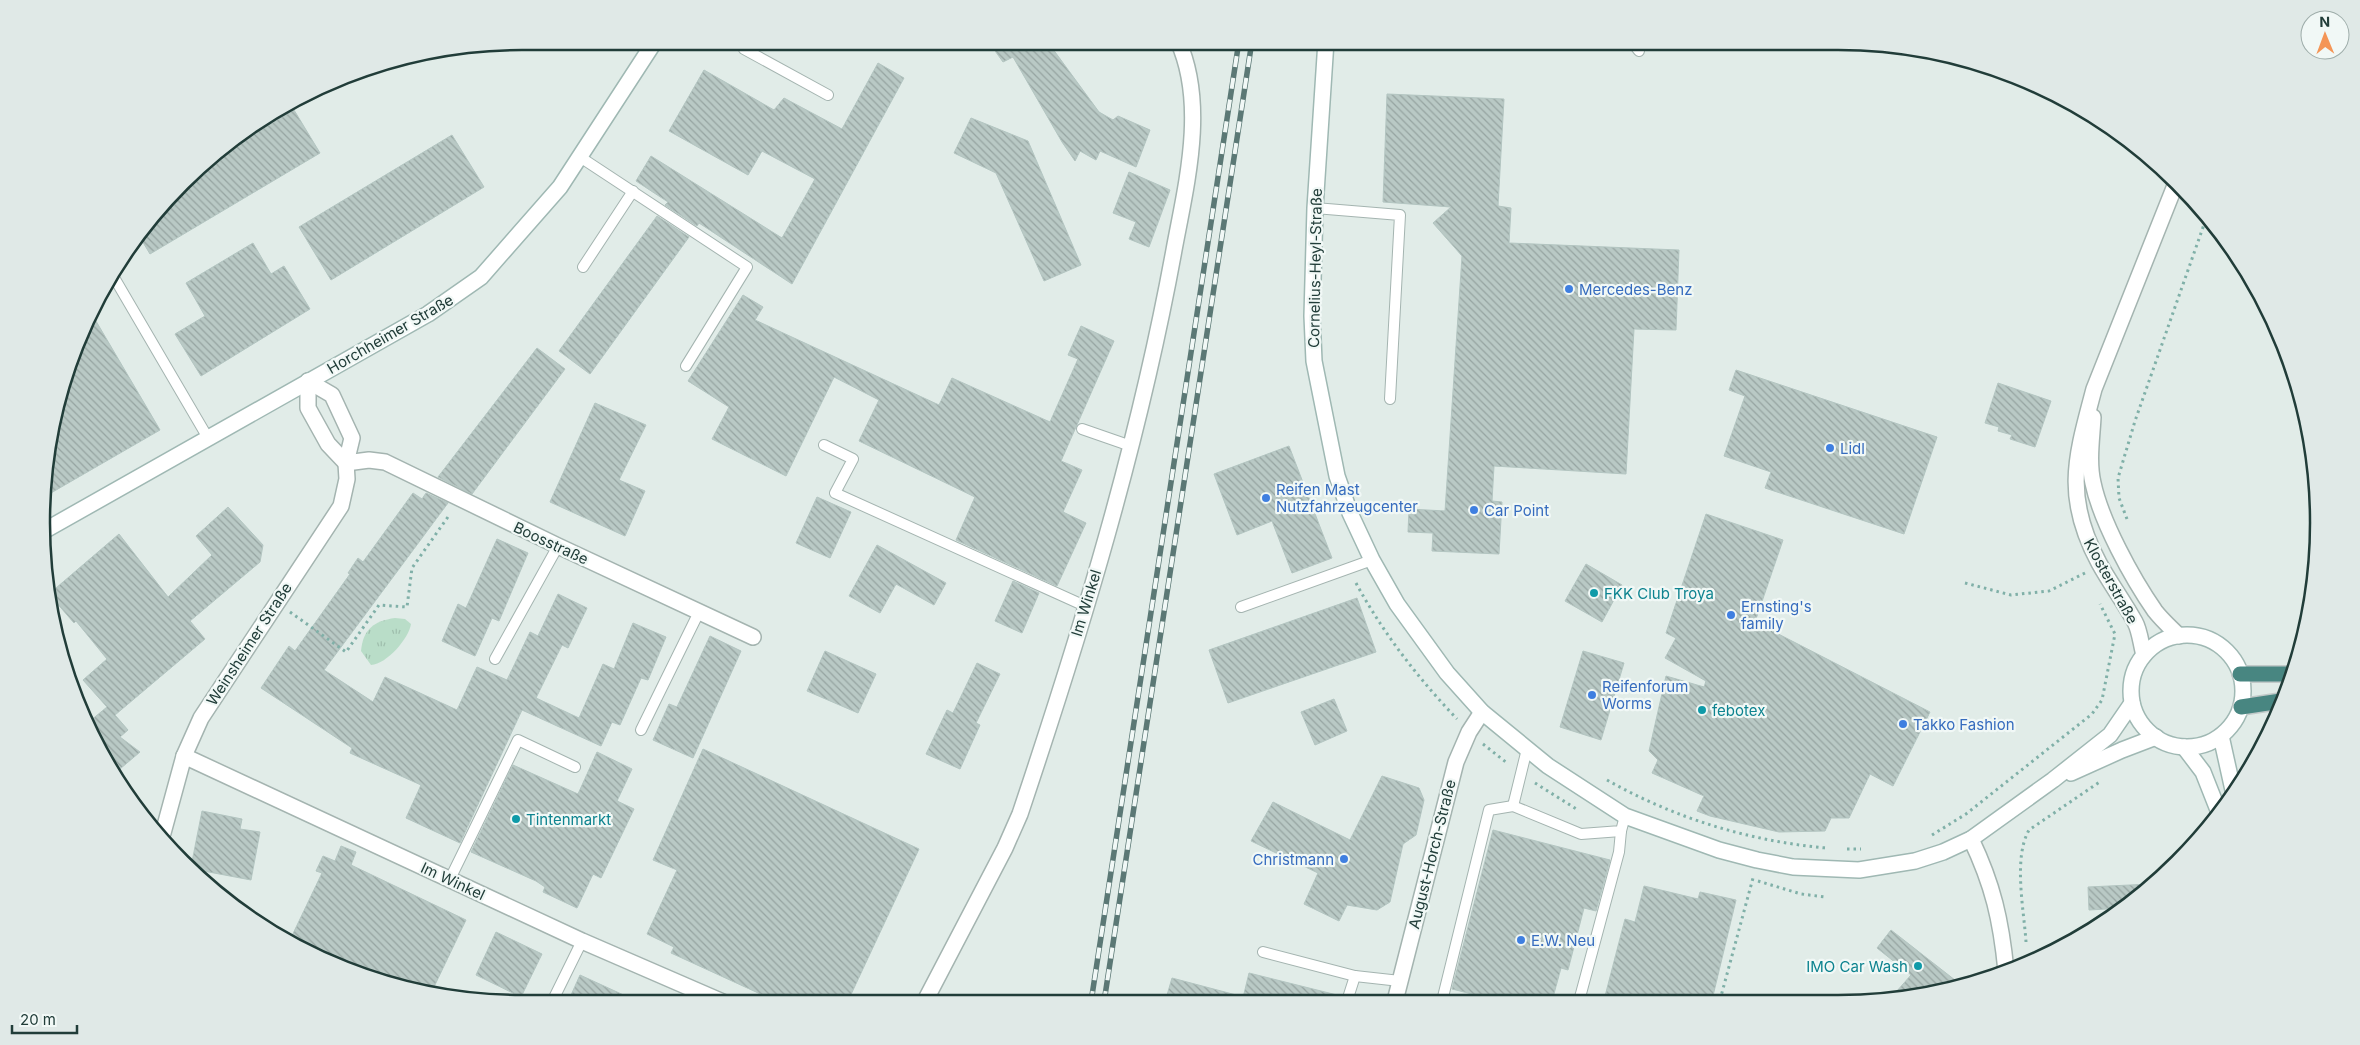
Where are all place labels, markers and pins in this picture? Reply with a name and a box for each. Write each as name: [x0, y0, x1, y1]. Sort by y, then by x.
place label: Mercedes-Benz: [1579, 280, 1692, 299]
marker: Mercedes-Benz: [1563, 283, 1575, 295]
place label: Lidl: [1840, 439, 1865, 458]
marker: Lidl: [1824, 442, 1836, 454]
place label: Reifen Mast Nutzfahrzeugcenter: [1276, 480, 1418, 516]
marker: Reifen Mast Nutzfahrzeugcenter: [1260, 492, 1272, 504]
place label: Car Point: [1484, 501, 1549, 520]
marker: Car Point: [1468, 504, 1480, 516]
place label: FKK Club Troya: [1604, 584, 1714, 603]
marker: FKK Club Troya: [1588, 587, 1600, 599]
place label: Ernsting's family: [1741, 597, 1812, 633]
marker: Ernsting's family: [1725, 609, 1737, 621]
place label: Reifenforum Worms: [1602, 677, 1688, 713]
marker: Reifenforum Worms: [1586, 689, 1598, 701]
place label: febotex: [1712, 701, 1765, 720]
marker: febotex: [1696, 704, 1708, 716]
place label: Takko Fashion: [1913, 715, 2015, 734]
marker: Takko Fashion: [1897, 718, 1909, 730]
place label: Tintenmarkt: [526, 810, 611, 829]
marker: Tintenmarkt: [510, 813, 522, 825]
place label: Christmann: [1253, 850, 1334, 869]
marker: Christmann: [1338, 853, 1350, 865]
place label: E.W. Neu: [1531, 931, 1595, 950]
marker: E.W. Neu: [1515, 934, 1527, 946]
place label: IMO Car Wash: [1806, 957, 1908, 976]
marker: IMO Car Wash: [1912, 960, 1924, 972]

